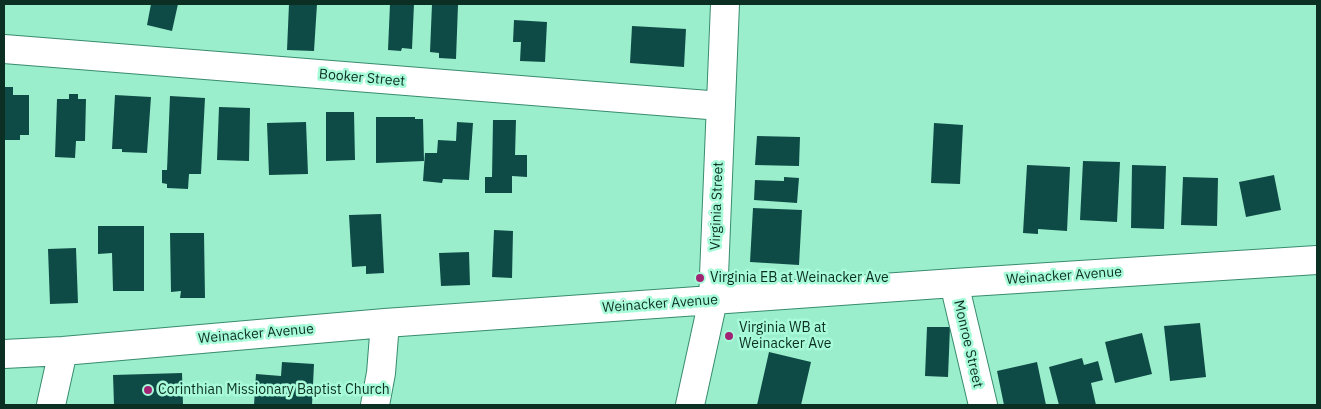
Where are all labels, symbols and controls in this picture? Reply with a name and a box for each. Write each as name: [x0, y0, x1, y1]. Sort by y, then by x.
street label: Booker Street: [318, 66, 406, 90]
street label: Virginia Street: [707, 162, 727, 250]
street label: Weinacker Avenue: [1006, 264, 1122, 288]
place label: Virginia EB at Weinacker Ave: [710, 270, 889, 286]
marker: Virginia EB at Weinacker Ave: [694, 272, 706, 284]
street label: Weinacker Avenue: [602, 292, 718, 316]
street label: Monroe Street: [950, 299, 986, 389]
place label: Virginia WB at Weinacker Ave: [739, 320, 831, 352]
street label: Weinacker Avenue: [198, 321, 314, 347]
marker: Virginia WB at Weinacker Ave: [723, 330, 735, 342]
place label: Corinthian Missionary Baptist Church: [158, 382, 390, 398]
marker: Corinthian Missionary Baptist Church: [142, 384, 154, 396]

